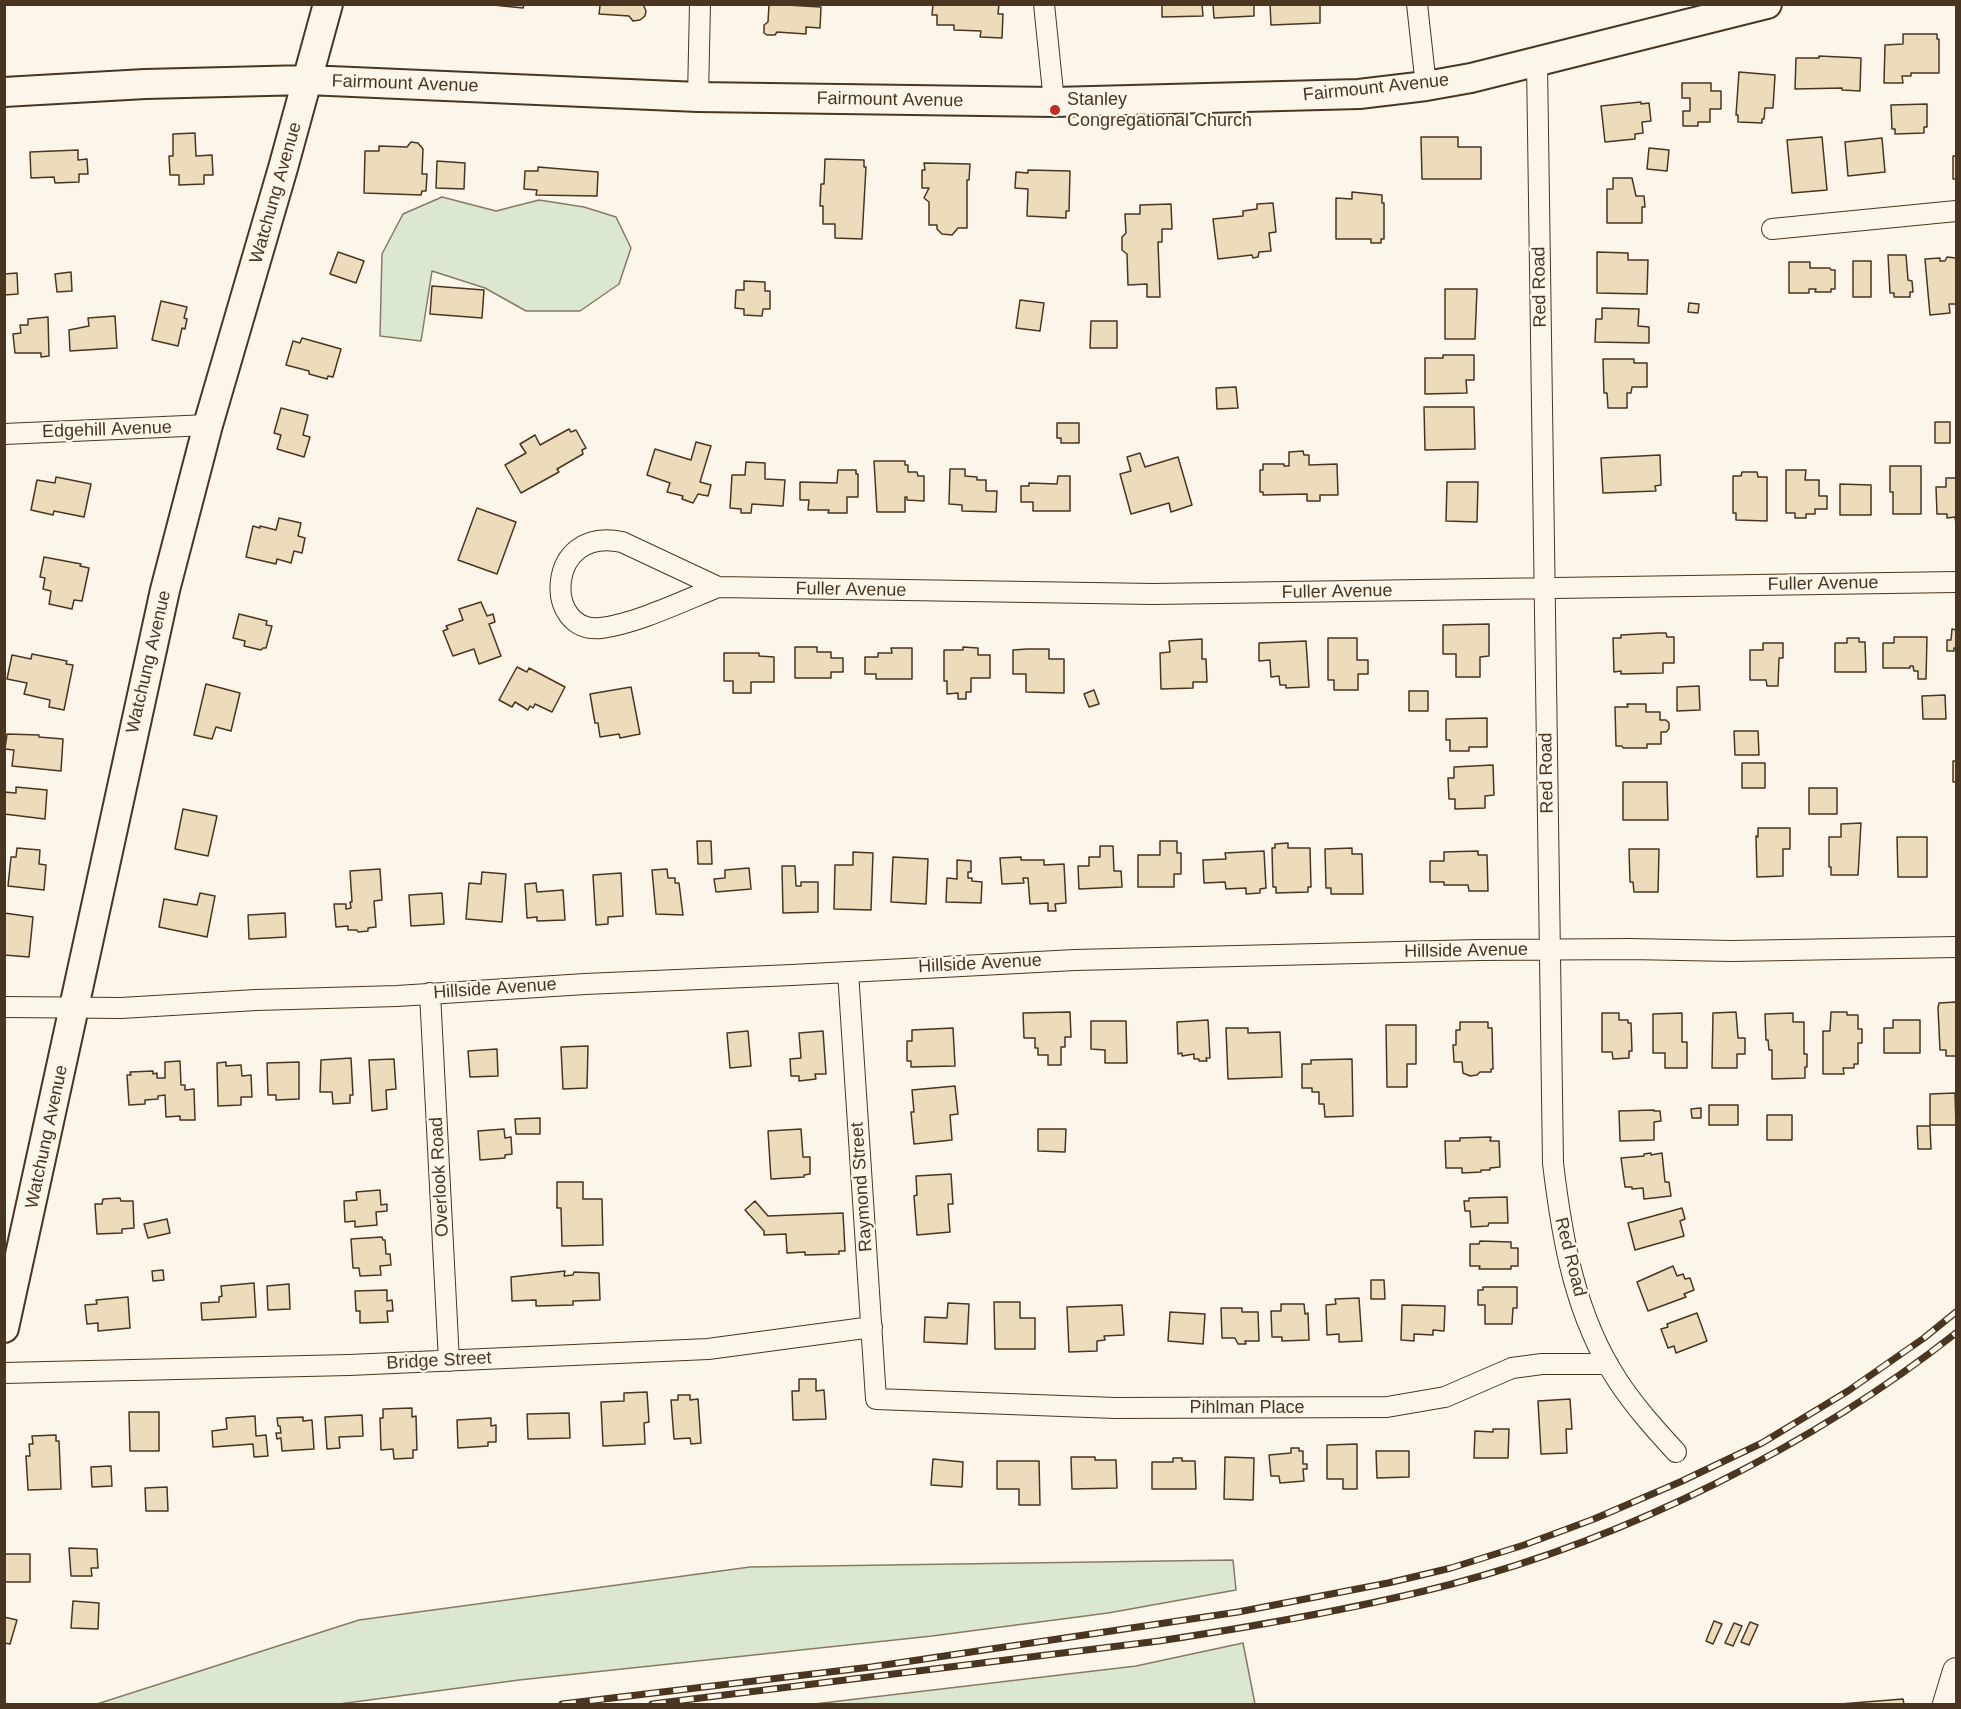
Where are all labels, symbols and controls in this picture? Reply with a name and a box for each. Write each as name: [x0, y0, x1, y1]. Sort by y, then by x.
street label: Fairmount Avenue: [1302, 70, 1450, 106]
street label: Fairmount Avenue: [331, 71, 479, 97]
street label: Fairmount Avenue: [816, 88, 964, 112]
place label: Stanley Congregational Church: [1067, 89, 1252, 132]
marker: Stanley Congregational Church: [1048, 103, 1062, 117]
street label: Watchung Avenue: [245, 120, 307, 266]
street label: Red Road: [1528, 246, 1552, 328]
street label: Edgehill Avenue: [42, 417, 172, 443]
street label: Fuller Avenue: [1767, 572, 1879, 596]
street label: Fuller Avenue: [795, 578, 907, 602]
street label: Fuller Avenue: [1281, 580, 1393, 604]
street label: Watchung Avenue: [122, 588, 176, 736]
street label: Red Road: [1535, 732, 1559, 814]
street label: Hillside Avenue: [1404, 939, 1528, 963]
street label: Hillside Avenue: [918, 950, 1042, 978]
street label: Hillside Avenue: [433, 974, 557, 1004]
street label: Watchung Avenue: [21, 1063, 73, 1211]
street label: Overlook Road: [426, 1116, 454, 1238]
street label: Raymond Street: [847, 1121, 877, 1253]
street label: Red Road: [1550, 1215, 1590, 1299]
street label: Bridge Street: [386, 1347, 492, 1375]
street label: Pihlman Place: [1189, 1397, 1305, 1419]

